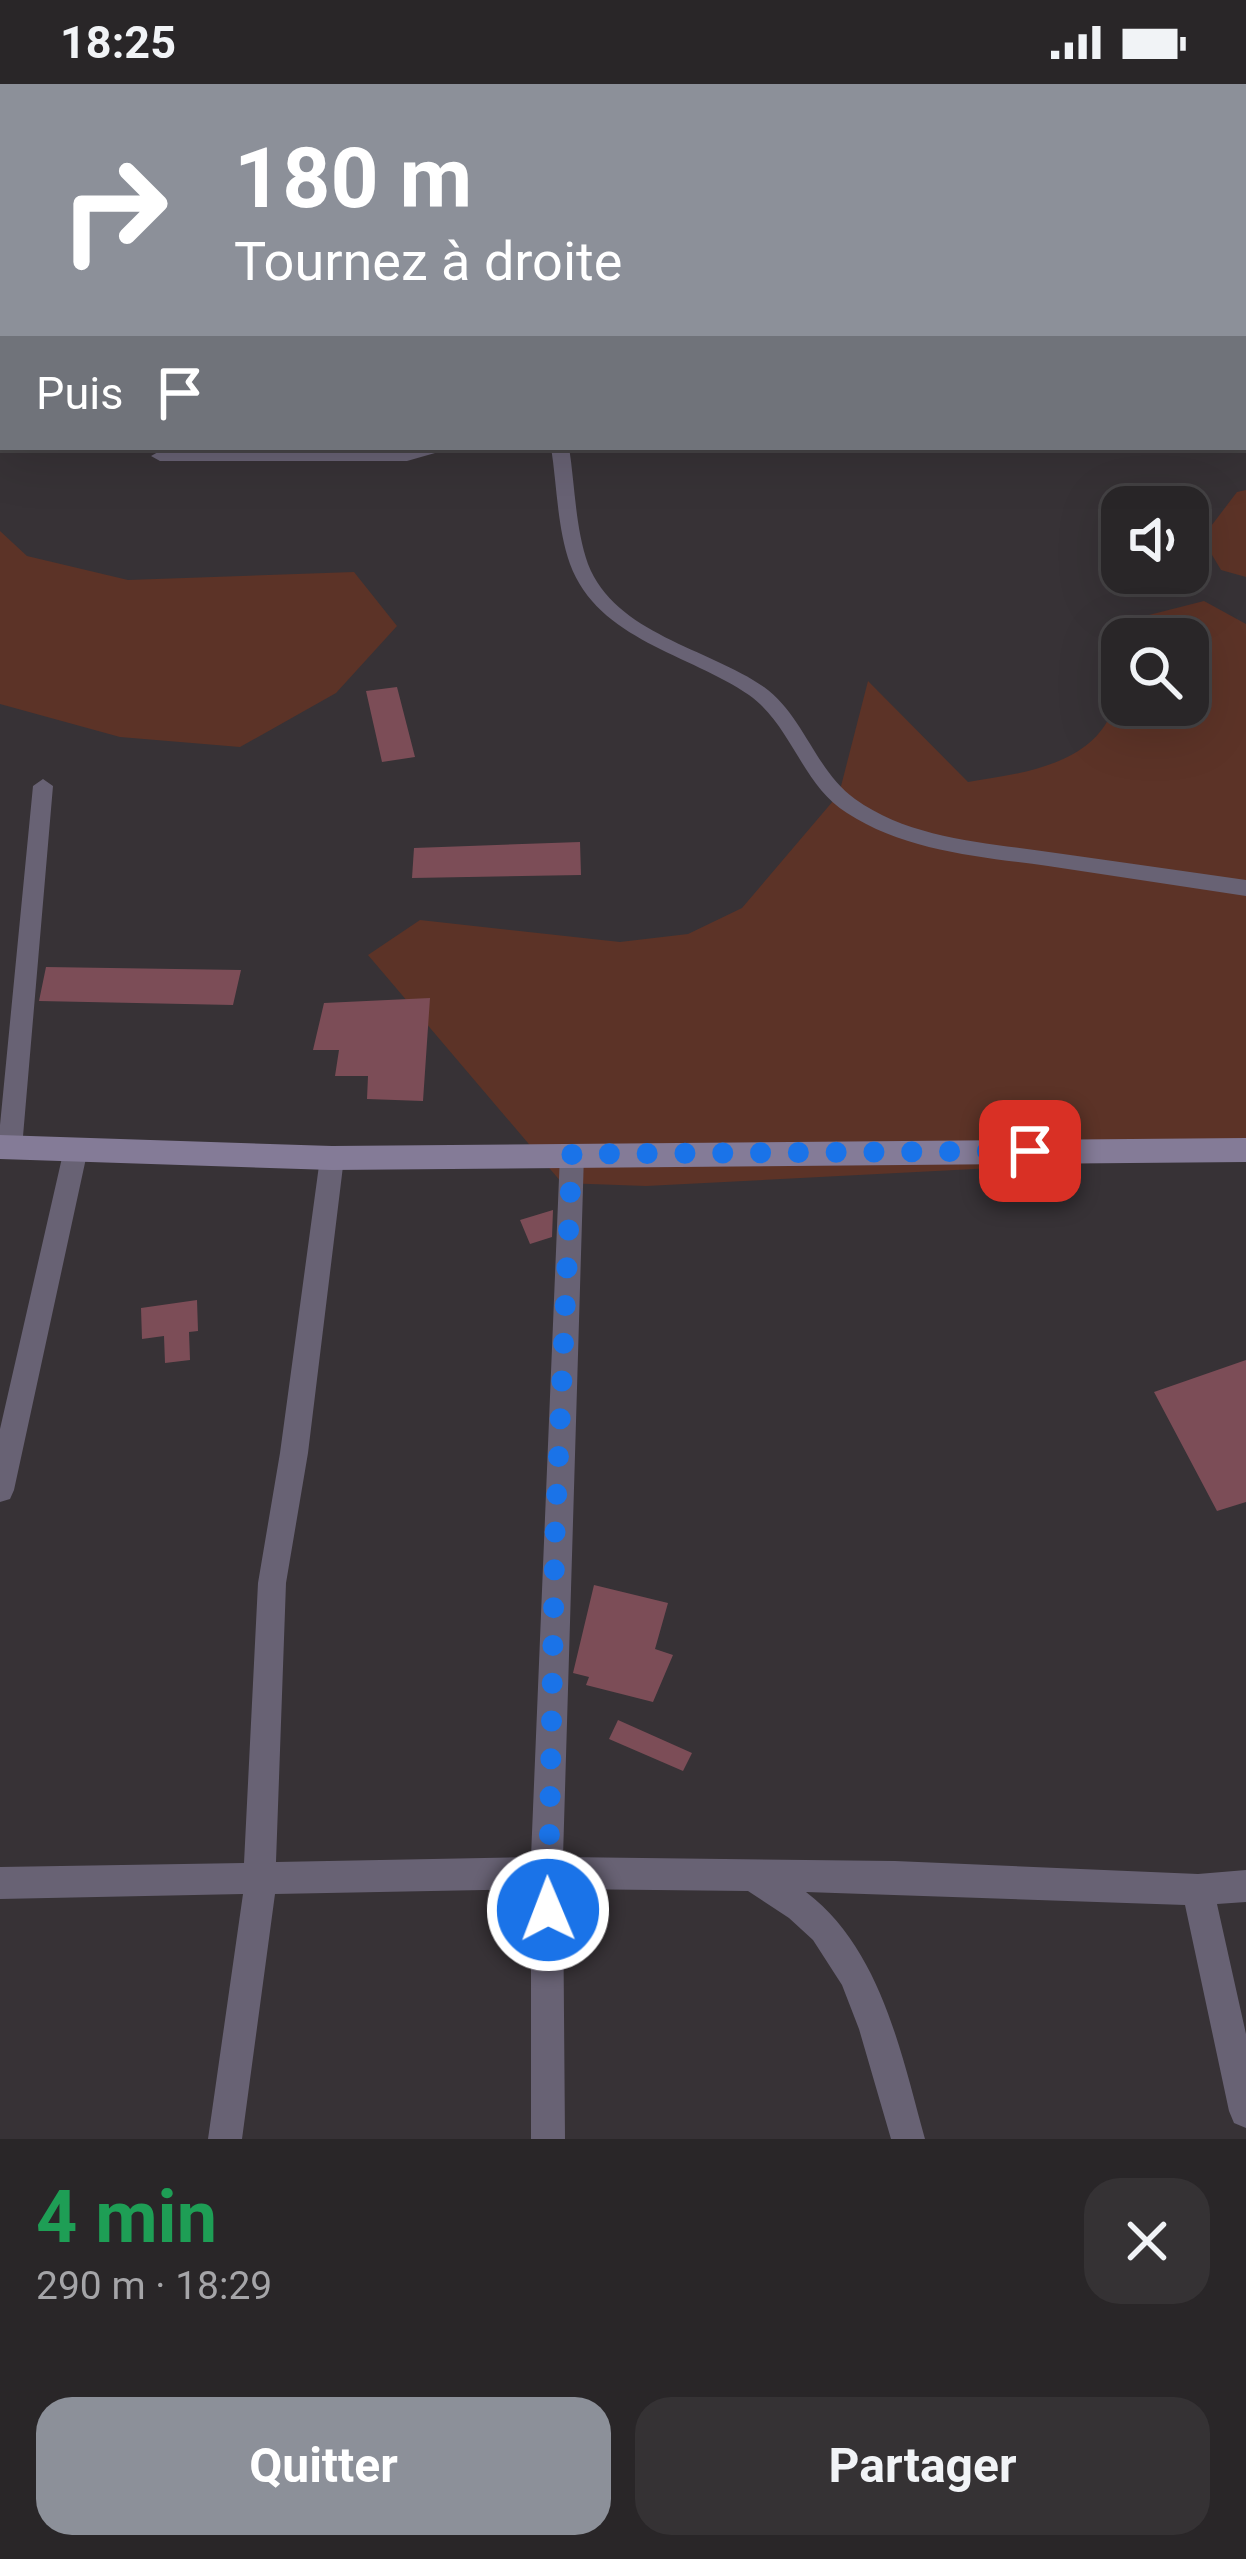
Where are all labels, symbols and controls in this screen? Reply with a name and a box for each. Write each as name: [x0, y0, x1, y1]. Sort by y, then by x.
text: 18:25: [60, 16, 176, 69]
text: 180 m: [234, 129, 472, 228]
icon: right: [36, 132, 192, 288]
text: Tournez à droite: [234, 230, 622, 293]
icon: arrive: [147, 360, 213, 426]
text: Puis: [36, 367, 123, 420]
map controls: [1101, 486, 1209, 726]
button: sound: [1101, 486, 1209, 594]
button: search: [1101, 618, 1209, 726]
pin: [979, 1100, 1081, 1202]
icon: arrive: [997, 1118, 1063, 1184]
position arrow: [485, 1847, 611, 1973]
text: 4 min: [36, 2175, 217, 2260]
button: close: [1084, 2178, 1210, 2304]
text: 290 m · 18:29: [36, 2263, 272, 2309]
button: Quitter: [36, 2397, 611, 2535]
button: Partager: [635, 2397, 1210, 2535]

